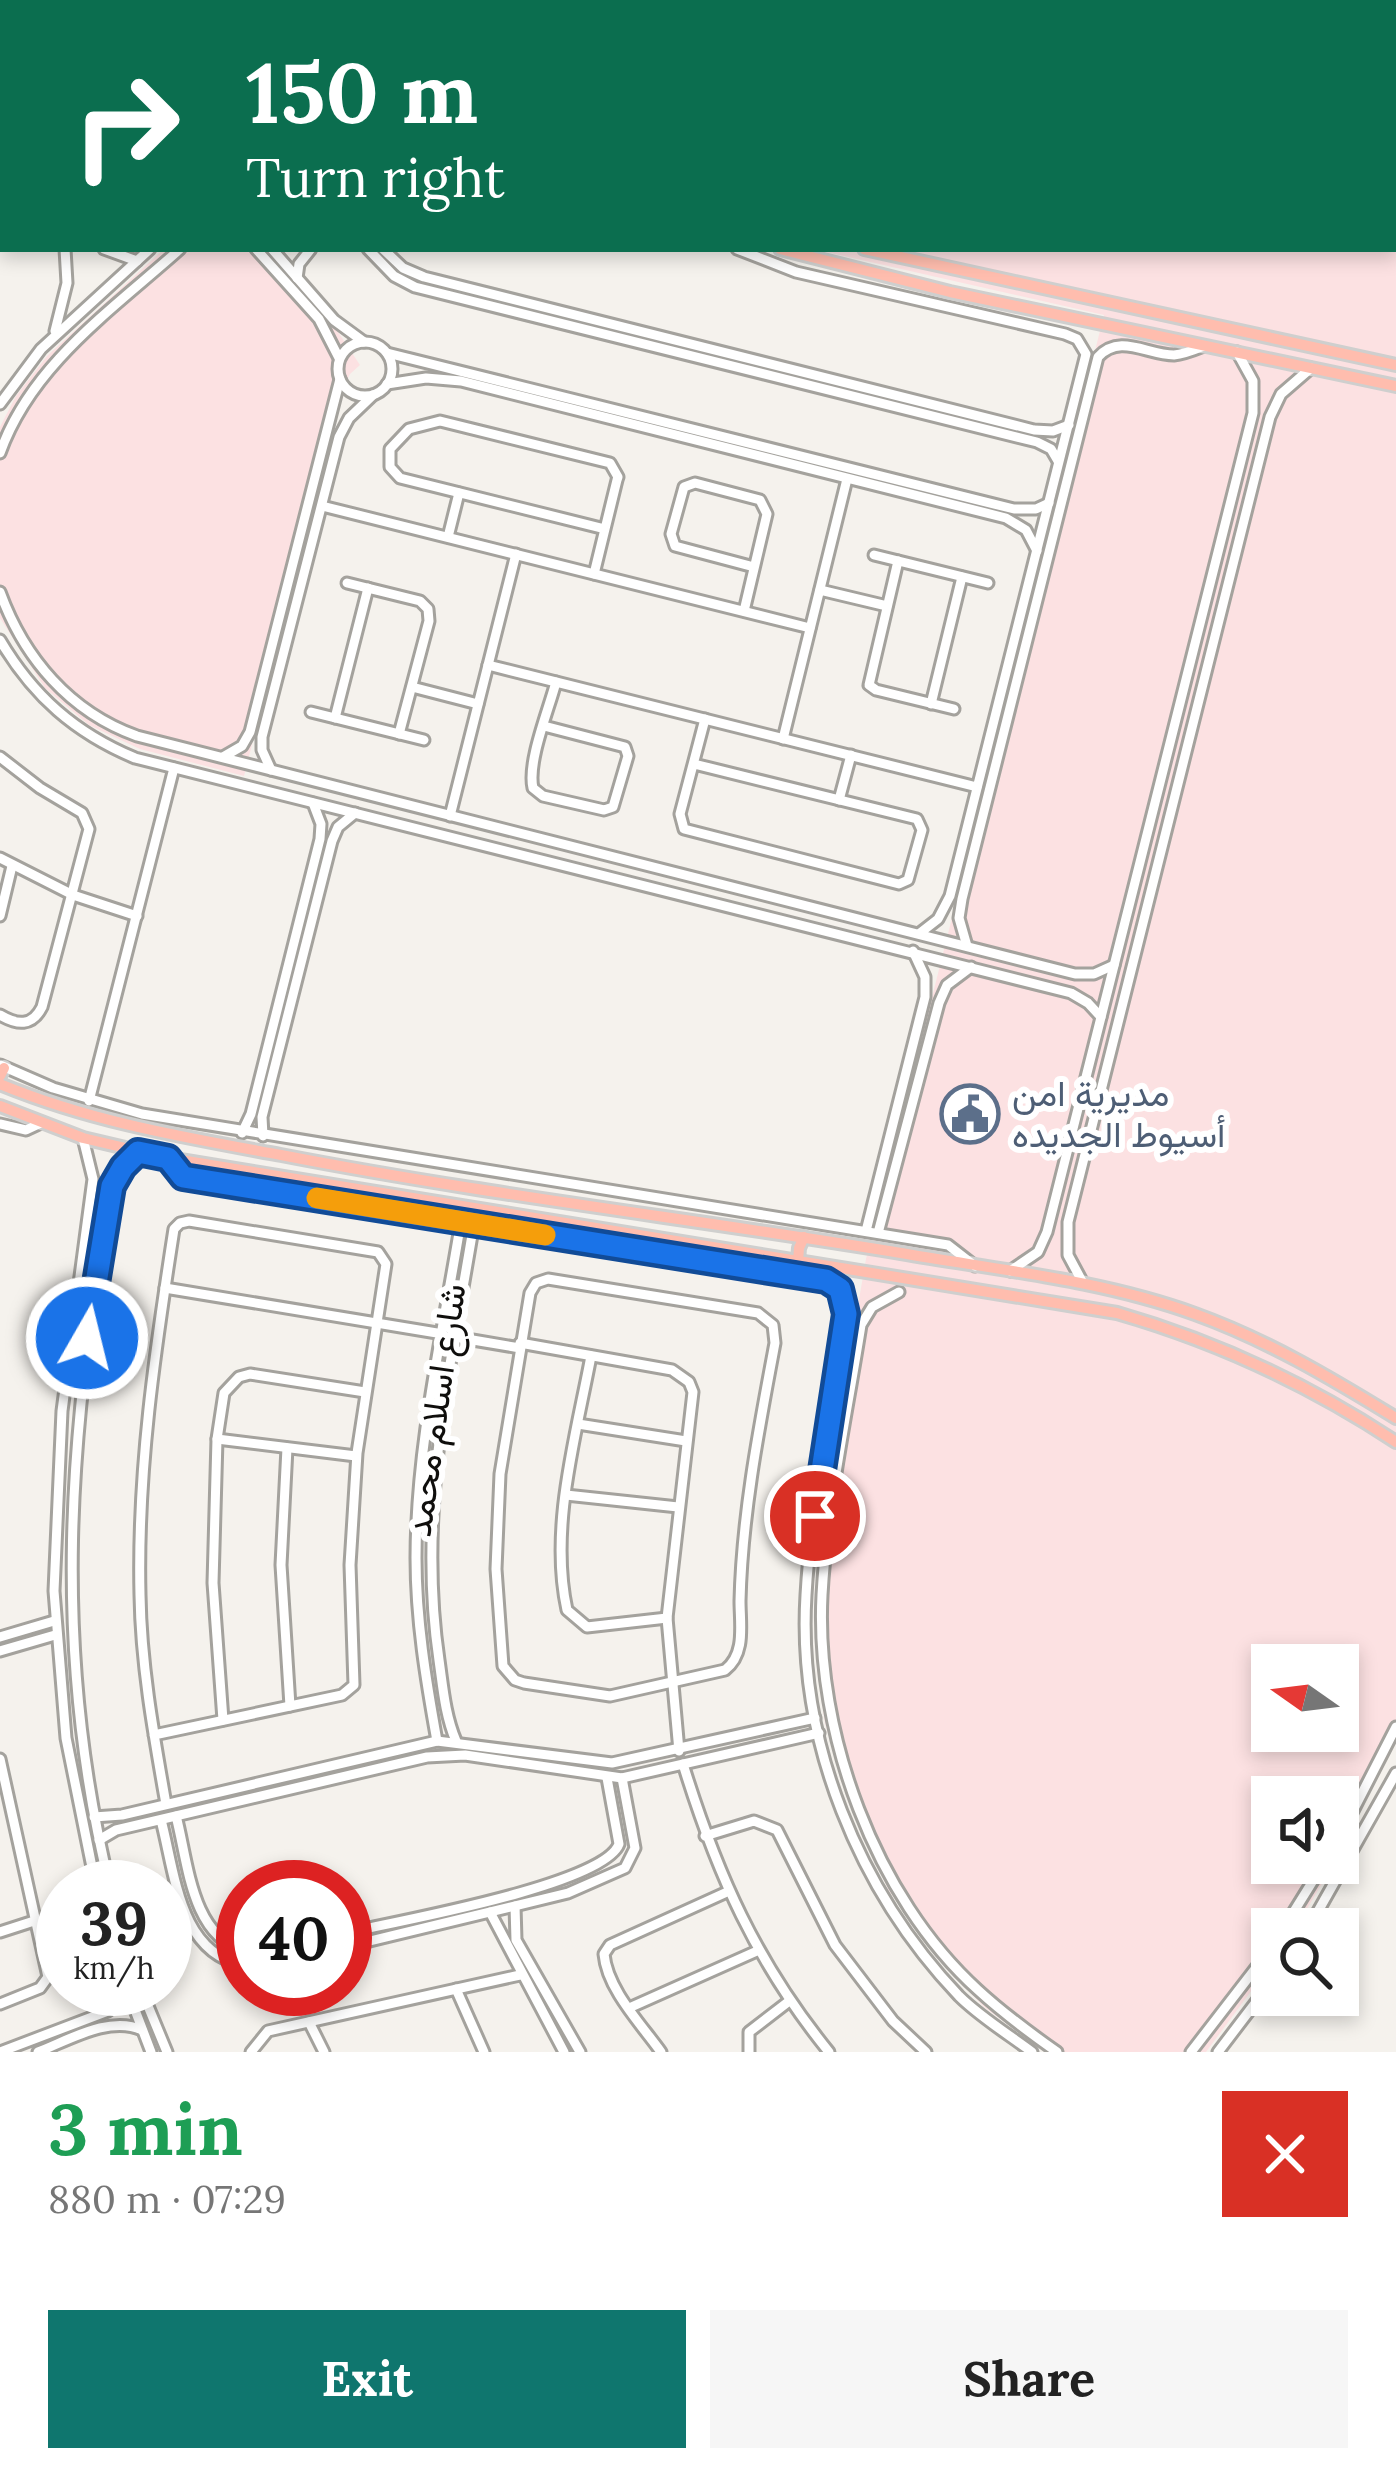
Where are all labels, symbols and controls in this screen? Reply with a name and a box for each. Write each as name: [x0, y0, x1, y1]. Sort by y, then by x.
text: 150 m: [246, 38, 478, 146]
icon: right: [48, 48, 204, 204]
text: Turn right: [246, 143, 505, 212]
place label: مديرية امن أسيوط الجديده: [1012, 1070, 1225, 1157]
public building icon: مديرية امن أسيوط الجديده: [939, 1083, 1001, 1145]
position arrow: [24, 1275, 150, 1401]
street label: شارع اسلام محمد: [394, 1281, 477, 1540]
pin: [764, 1465, 866, 1567]
icon: arrive: [782, 1483, 848, 1549]
north arrow: [1251, 1644, 1359, 1752]
map controls: [1251, 1644, 1359, 2016]
button: sound: [1251, 1776, 1359, 1884]
speed limit sign: 40: [216, 1860, 372, 2016]
text: 39: [80, 1885, 148, 1961]
button: search: [1251, 1908, 1359, 2016]
text: km/h: [73, 1949, 155, 1987]
text: 3 min: [48, 2083, 243, 2175]
button: close: [1222, 2091, 1348, 2217]
text: 880 m · 07:29: [48, 2174, 286, 2224]
button: Exit: [48, 2310, 686, 2448]
button: Share: [710, 2310, 1348, 2448]

